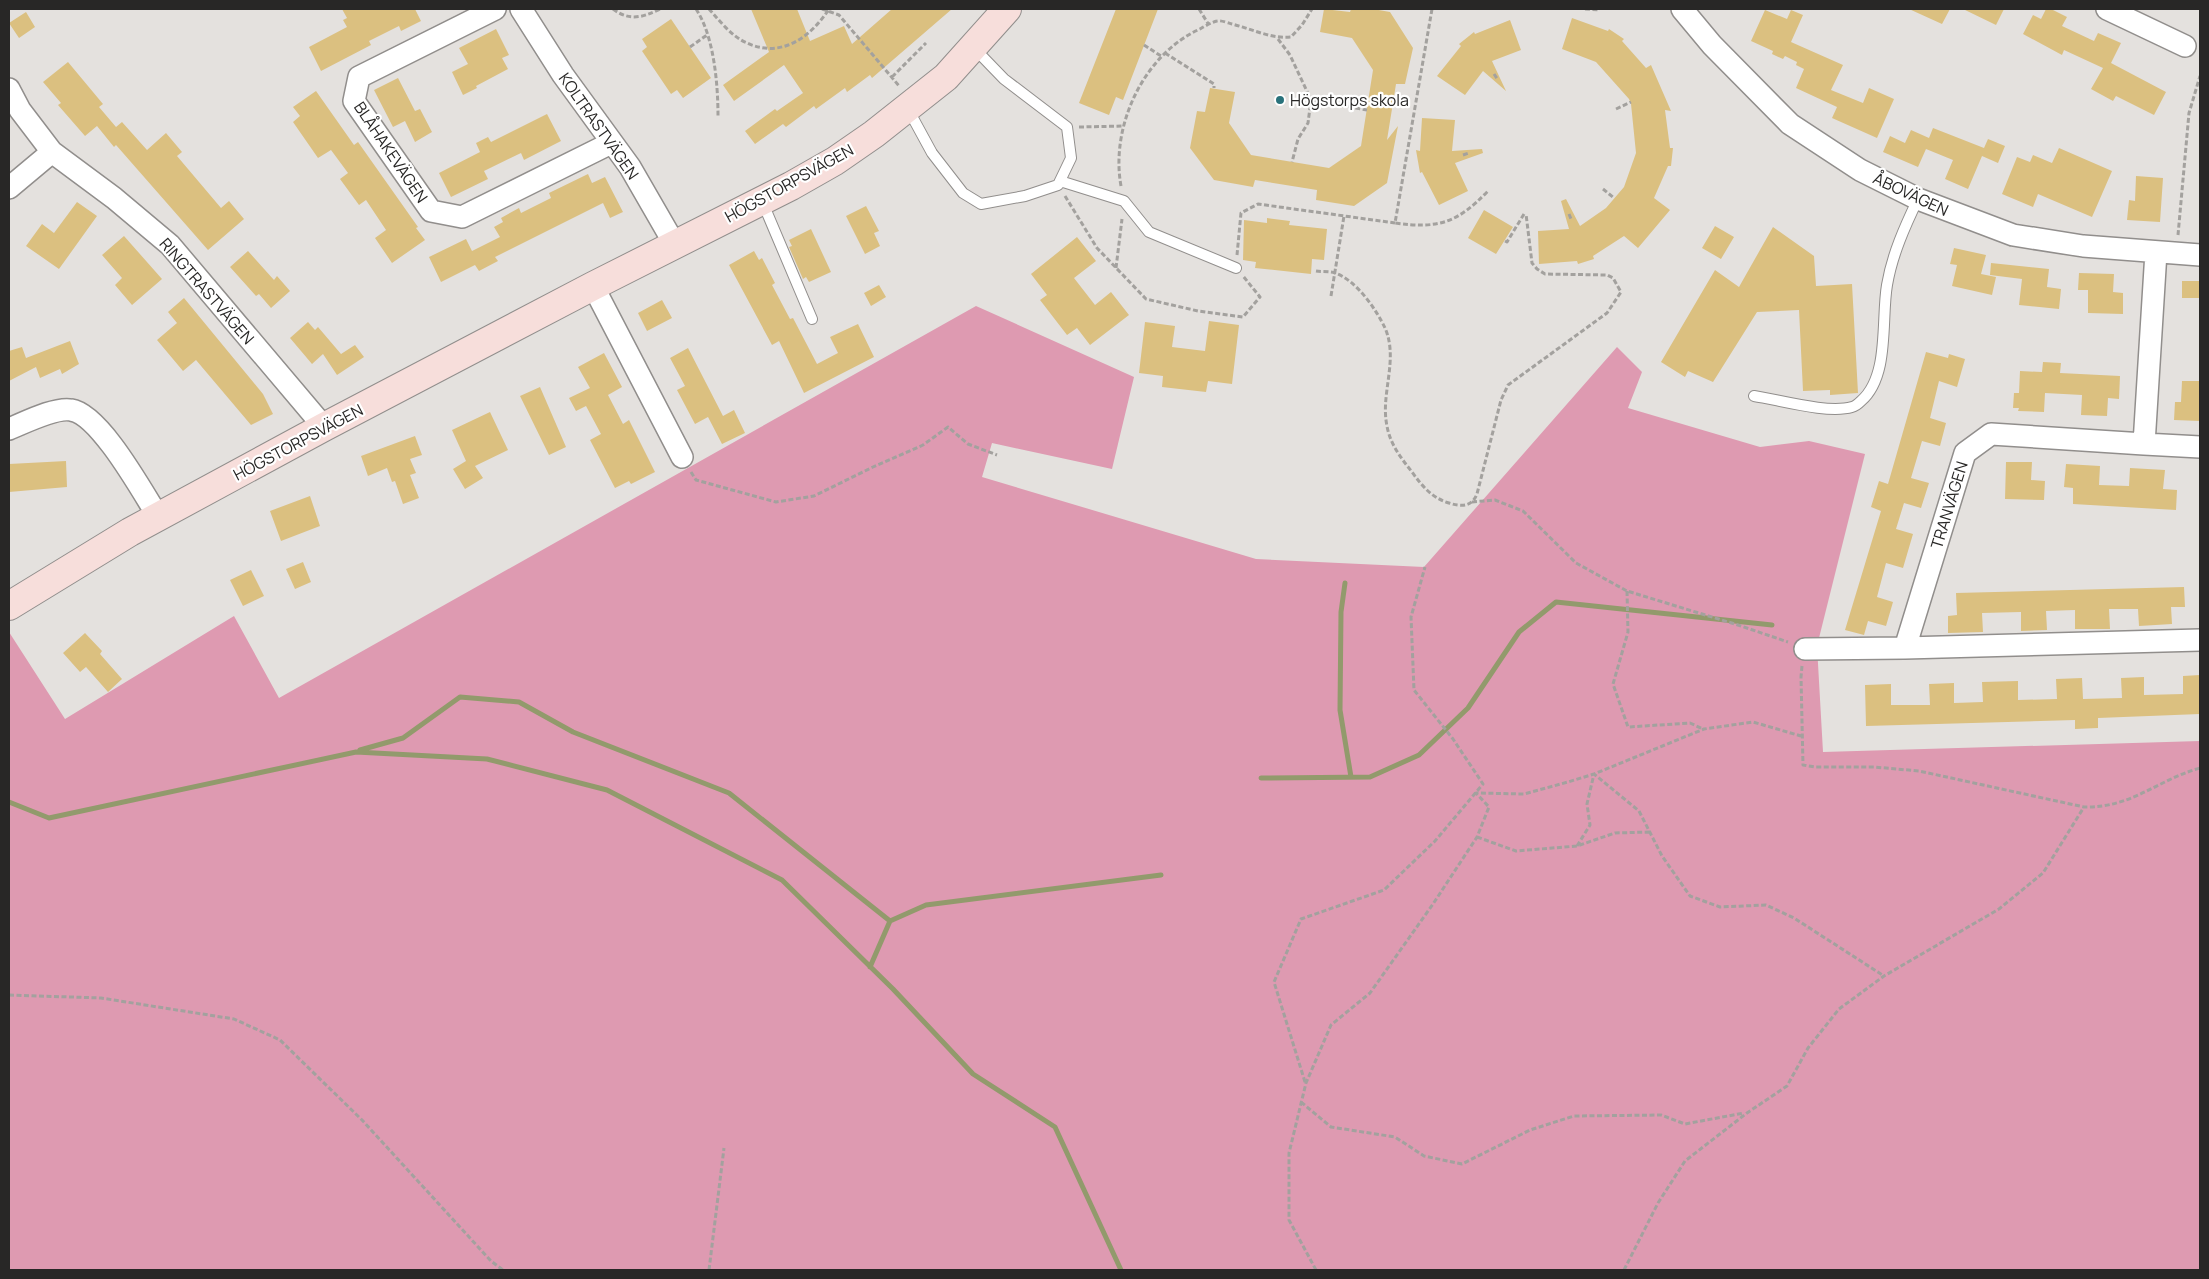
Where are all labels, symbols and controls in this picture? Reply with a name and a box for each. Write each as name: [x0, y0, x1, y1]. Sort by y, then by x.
street label: KOLTRASTVÄGEN: [554, 68, 644, 184]
place label: Högstorps skola: [1290, 89, 1409, 111]
marker: Högstorps skola: [1274, 94, 1286, 106]
street label: BLÅHAKEVÄGEN: [349, 97, 433, 207]
street label: HÖGSTORPSVÄGEN: [721, 139, 857, 227]
street label: ÅBOVÄGEN: [1870, 167, 1952, 221]
street label: RINGTRASTVÄGEN: [155, 233, 259, 349]
street label: HÖGSTORPSVÄGEN: [229, 399, 367, 485]
street label: TRANVÄGEN: [1925, 459, 1973, 551]

